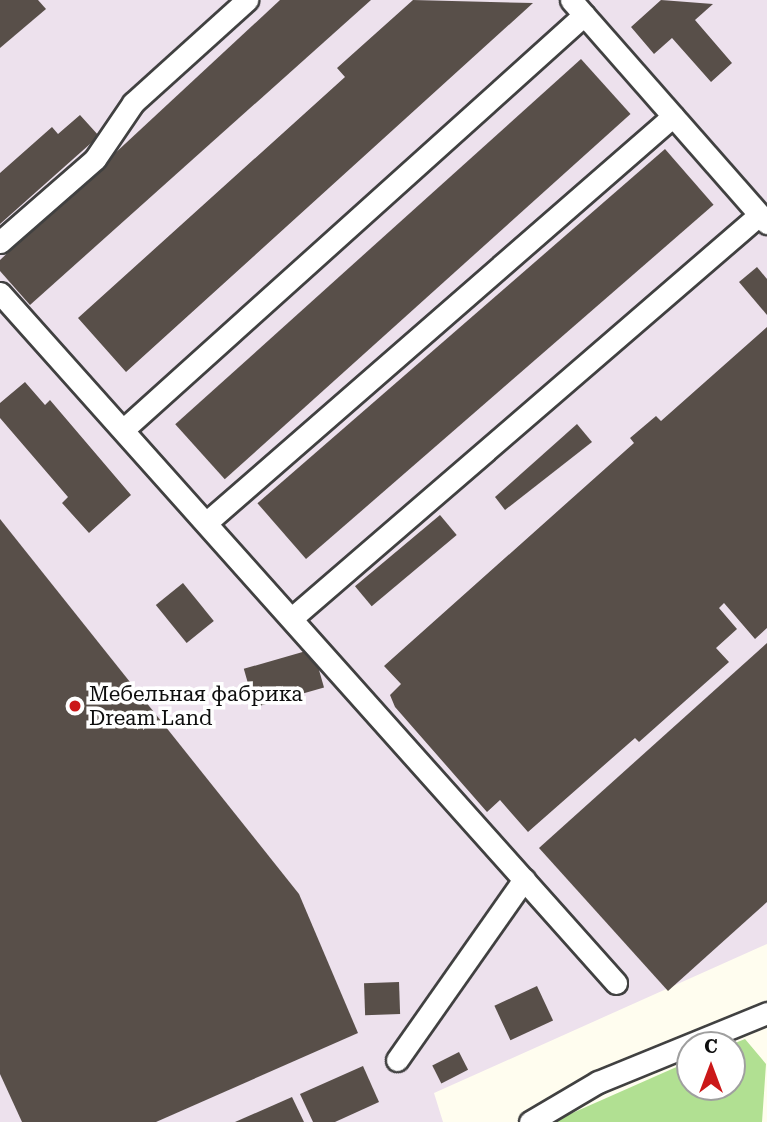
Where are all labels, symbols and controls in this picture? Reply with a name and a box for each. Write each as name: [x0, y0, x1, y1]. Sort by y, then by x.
place label: Мебельная фабрика Dream Land: [89, 681, 303, 731]
marker: Мебельная фабрика Dream Land: [67, 698, 83, 714]
north arrow: [676, 1031, 746, 1101]
text: С: [704, 1035, 718, 1058]

